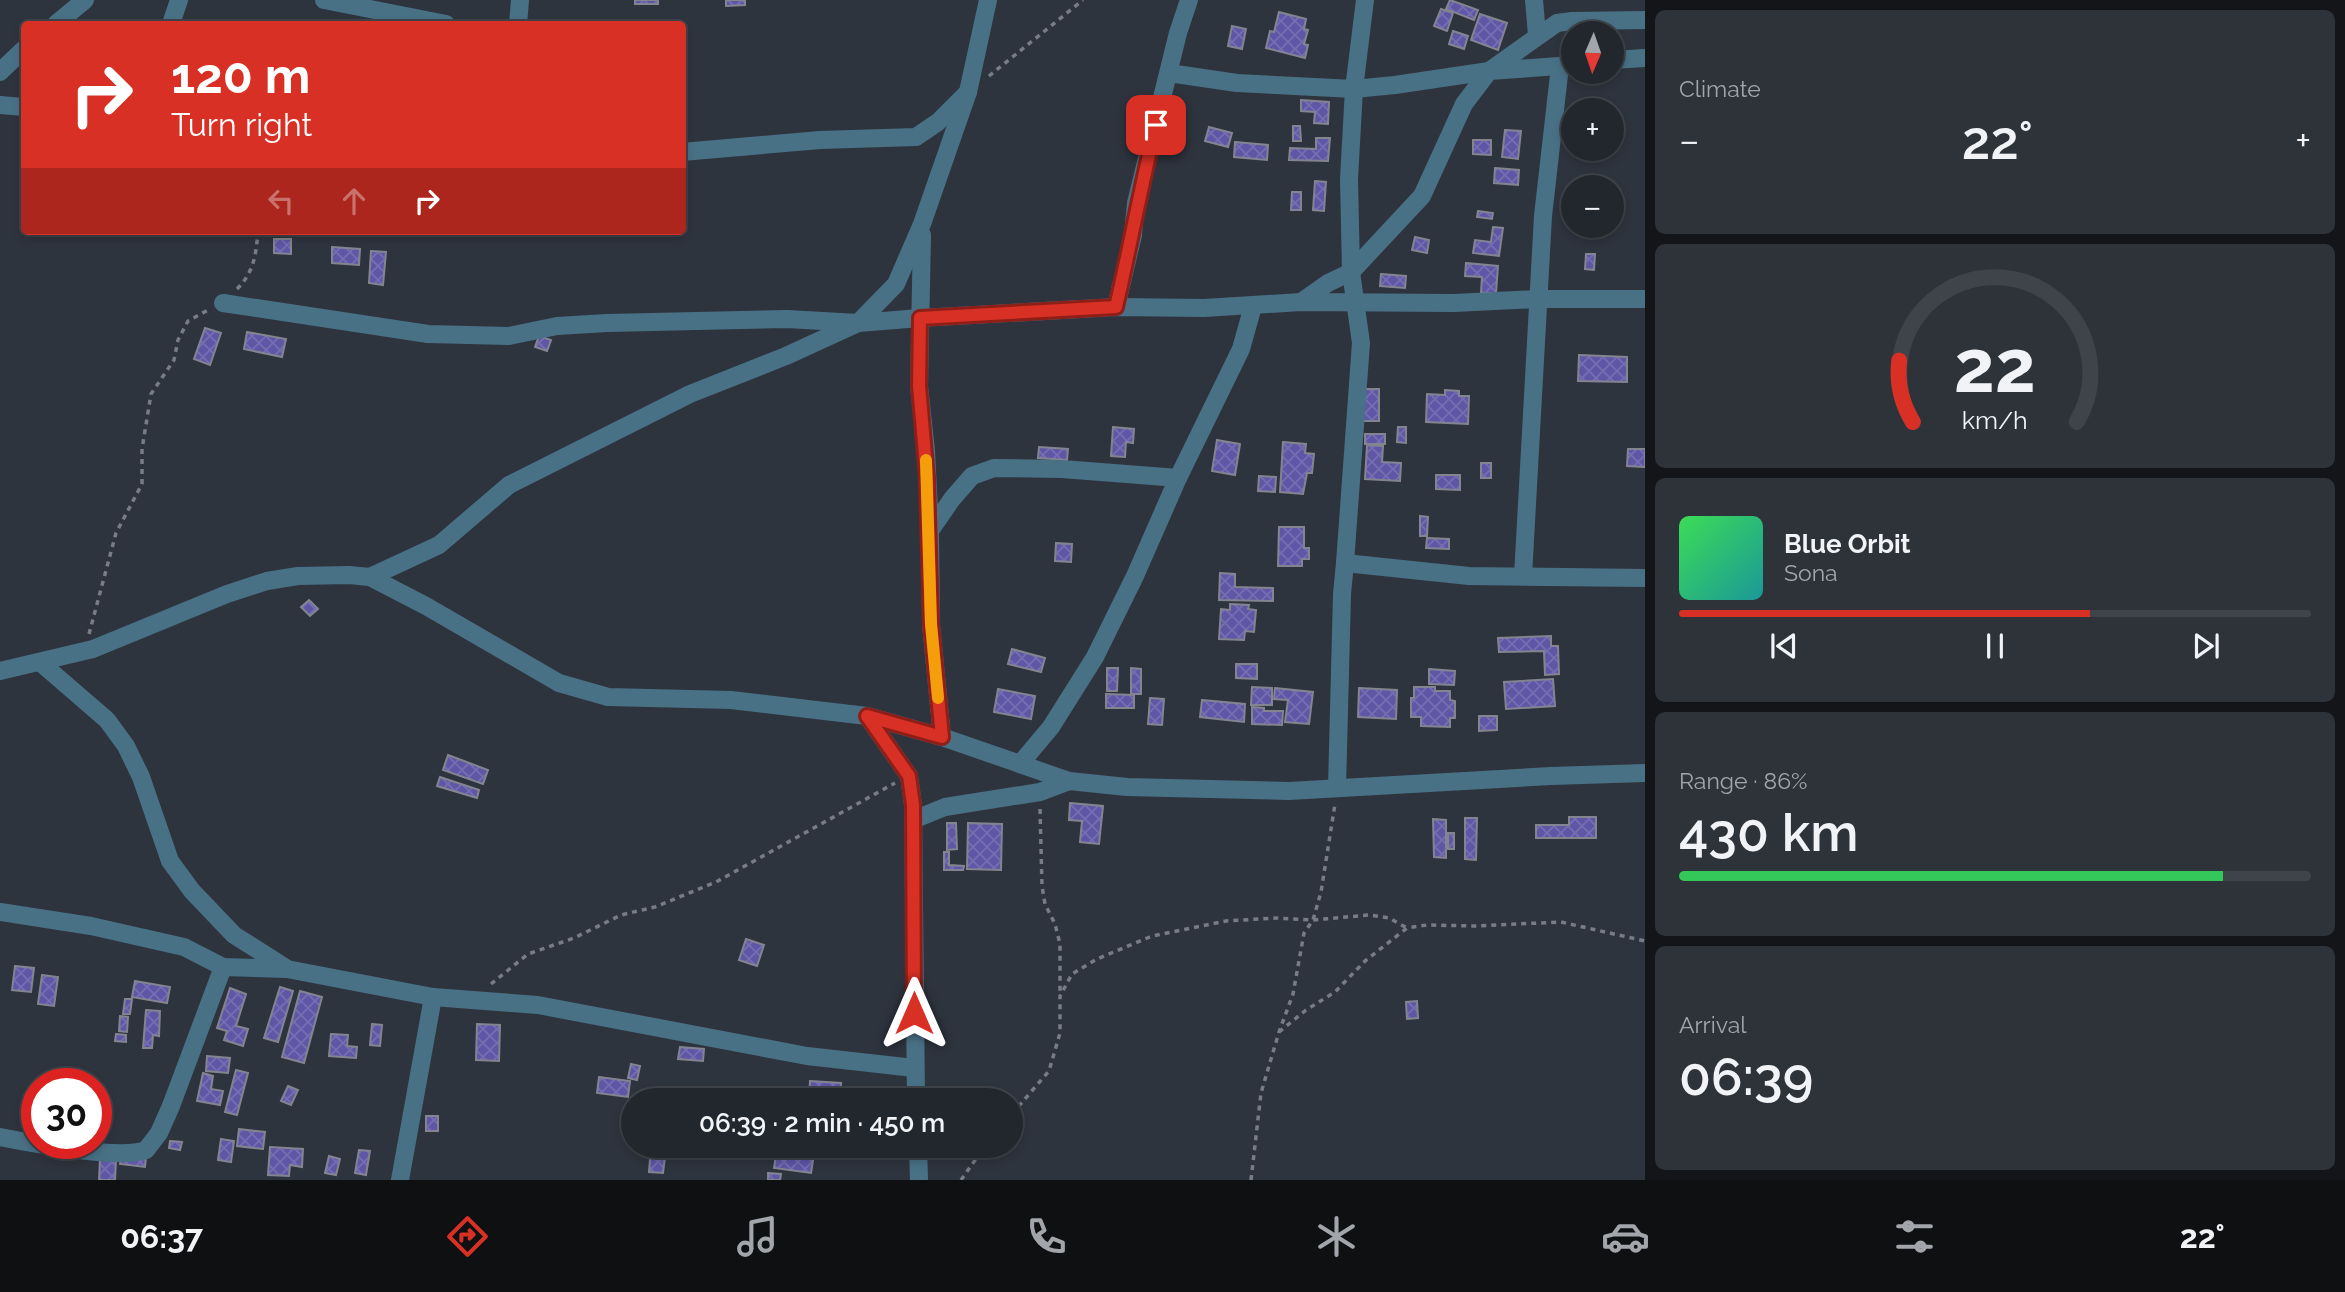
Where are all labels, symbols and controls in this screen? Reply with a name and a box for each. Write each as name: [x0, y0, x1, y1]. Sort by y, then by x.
north arrow: [1561, 21, 1624, 84]
map controls: [1561, 21, 1624, 238]
text: 120 m: [171, 47, 310, 104]
icon: right: [56, 49, 147, 140]
text: Climate: [1679, 75, 1761, 102]
pin: [1126, 95, 1186, 155]
button: +: [1561, 98, 1624, 161]
text: Turn right: [171, 106, 312, 143]
icon: arrive: [1137, 106, 1175, 144]
text: 22°: [1962, 110, 2033, 171]
text: −: [1679, 118, 1699, 163]
text: +: [2295, 118, 2311, 163]
button: −: [1561, 175, 1624, 238]
icon: left: [262, 182, 300, 220]
icon: ahead: [335, 182, 373, 220]
icon: right: [408, 182, 446, 220]
text: 22: [1954, 324, 2036, 409]
text: km/h: [1962, 405, 2028, 435]
text: Blue Orbit: [1784, 529, 1911, 559]
text: Sona: [1784, 559, 1838, 586]
icon: previous: [1765, 627, 1803, 665]
icon: pause: [1976, 627, 2014, 665]
icon: next: [2187, 627, 2225, 665]
text: Range · 86%: [1679, 767, 1808, 794]
text: 430 km: [1679, 802, 1858, 863]
position arrow: [877, 976, 951, 1050]
text: Arrival: [1679, 1011, 1746, 1038]
text: 06:39: [1679, 1046, 1813, 1107]
speed limit sign: 30: [21, 1068, 112, 1159]
text: 06:39 · 2 min · 450 m: [699, 1108, 945, 1138]
icon: directions: [443, 1212, 492, 1261]
icon: music: [733, 1212, 782, 1261]
icon: phone: [1022, 1212, 1071, 1261]
icon: climate: [1312, 1212, 1361, 1261]
icon: car: [1601, 1212, 1650, 1261]
icon: filters: [1890, 1212, 1939, 1261]
text: 06:37: [120, 1218, 203, 1255]
text: 22°: [2180, 1218, 2225, 1255]

